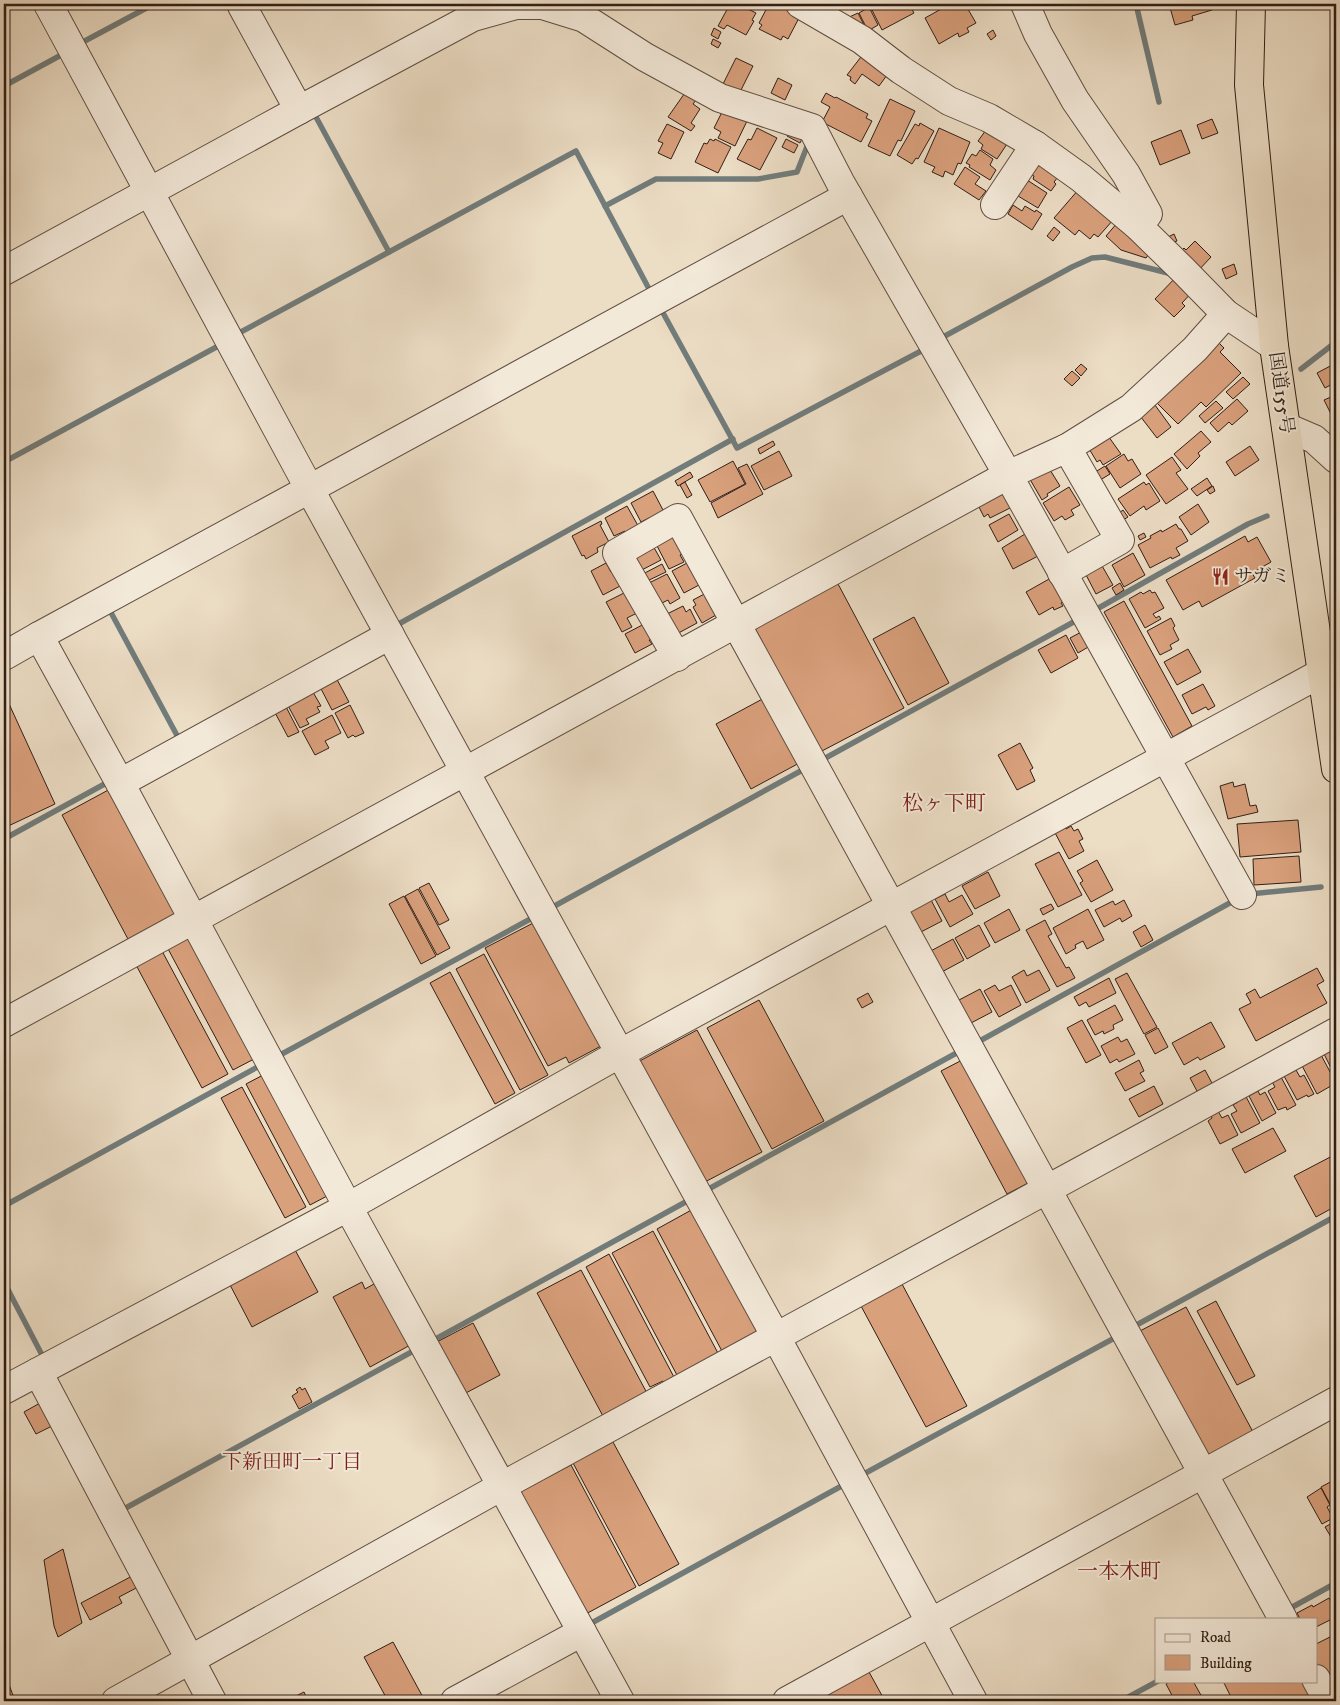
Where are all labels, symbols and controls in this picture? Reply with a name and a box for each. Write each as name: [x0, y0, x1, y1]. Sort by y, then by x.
street label: 国道155号: [1264, 350, 1298, 436]
place label: サガミ: [1234, 565, 1291, 588]
restaurant icon: サガミ: [1210, 566, 1230, 586]
district label: 松ヶ下町: [902, 791, 986, 817]
district label: 下新田町一丁目: [222, 1450, 362, 1475]
district label: 一本木町: [1077, 1559, 1161, 1585]
legend: [1155, 1618, 1318, 1682]
text: Road: [1200, 1628, 1232, 1647]
text: Building: [1200, 1654, 1252, 1673]

